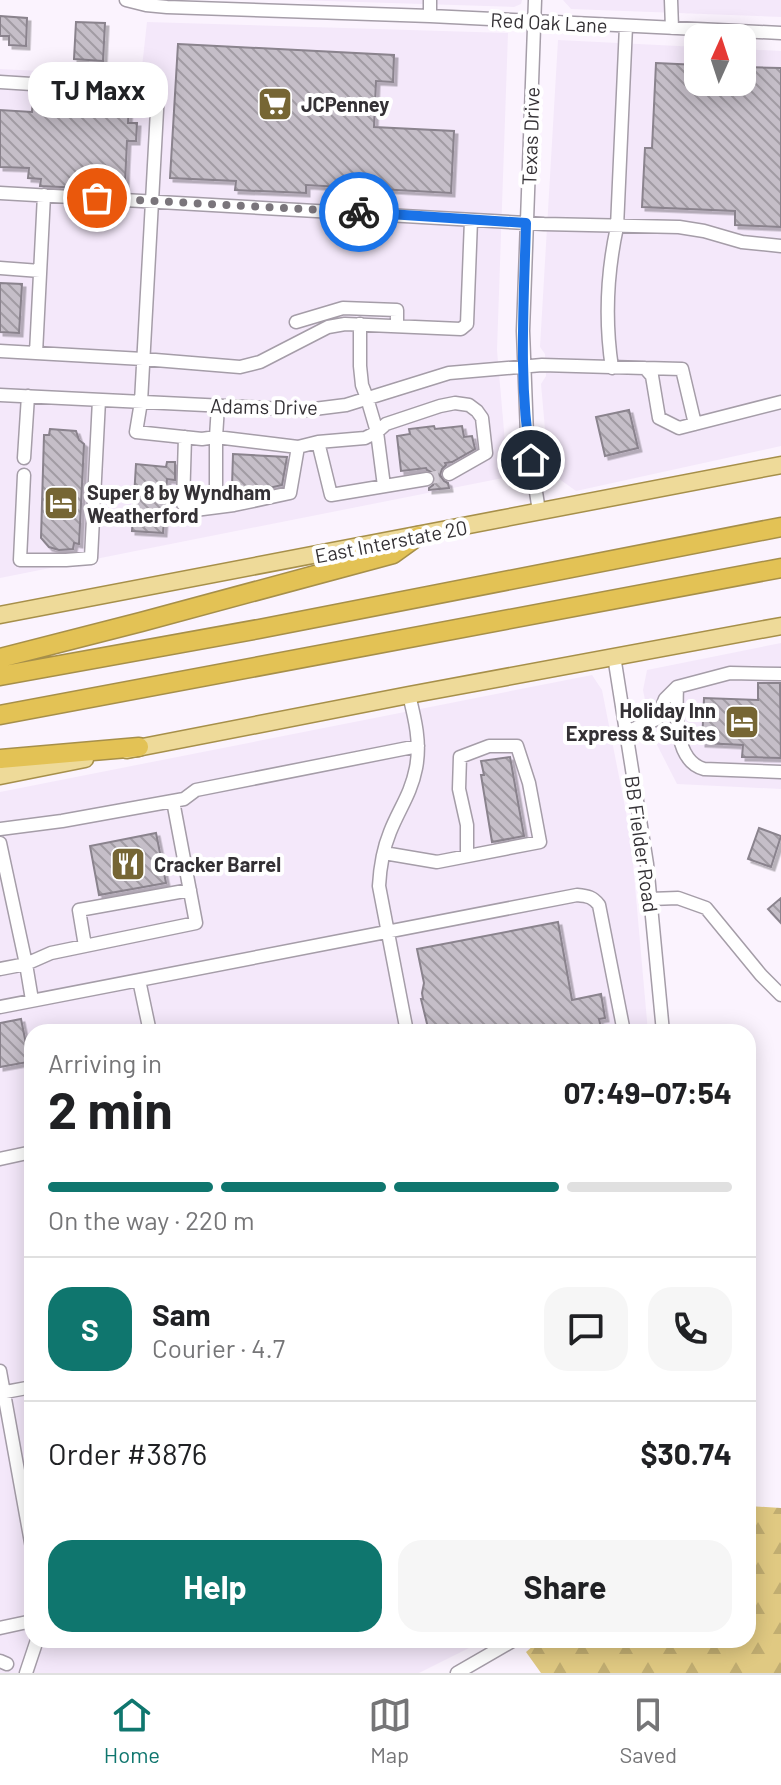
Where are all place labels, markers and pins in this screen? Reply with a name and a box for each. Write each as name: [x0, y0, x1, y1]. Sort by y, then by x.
callout: TJ Maxx: [27, 62, 167, 118]
supermarket icon: JCPenney: [256, 85, 294, 123]
place label: JCPenney: [301, 92, 389, 116]
pin: [63, 164, 131, 232]
pin: [497, 426, 565, 494]
place label: Super 8 by Wyndham Weatherford: [87, 480, 271, 527]
hotel icon: Super 8 by Wyndham Weatherford: [42, 484, 80, 522]
place label: Holiday Inn Express & Suites: [566, 698, 716, 745]
hotel icon: Holiday Inn Express & Suites: [723, 703, 761, 741]
restaurant icon: Cracker Barrel: [109, 845, 147, 883]
place label: Cracker Barrel: [154, 852, 281, 876]

